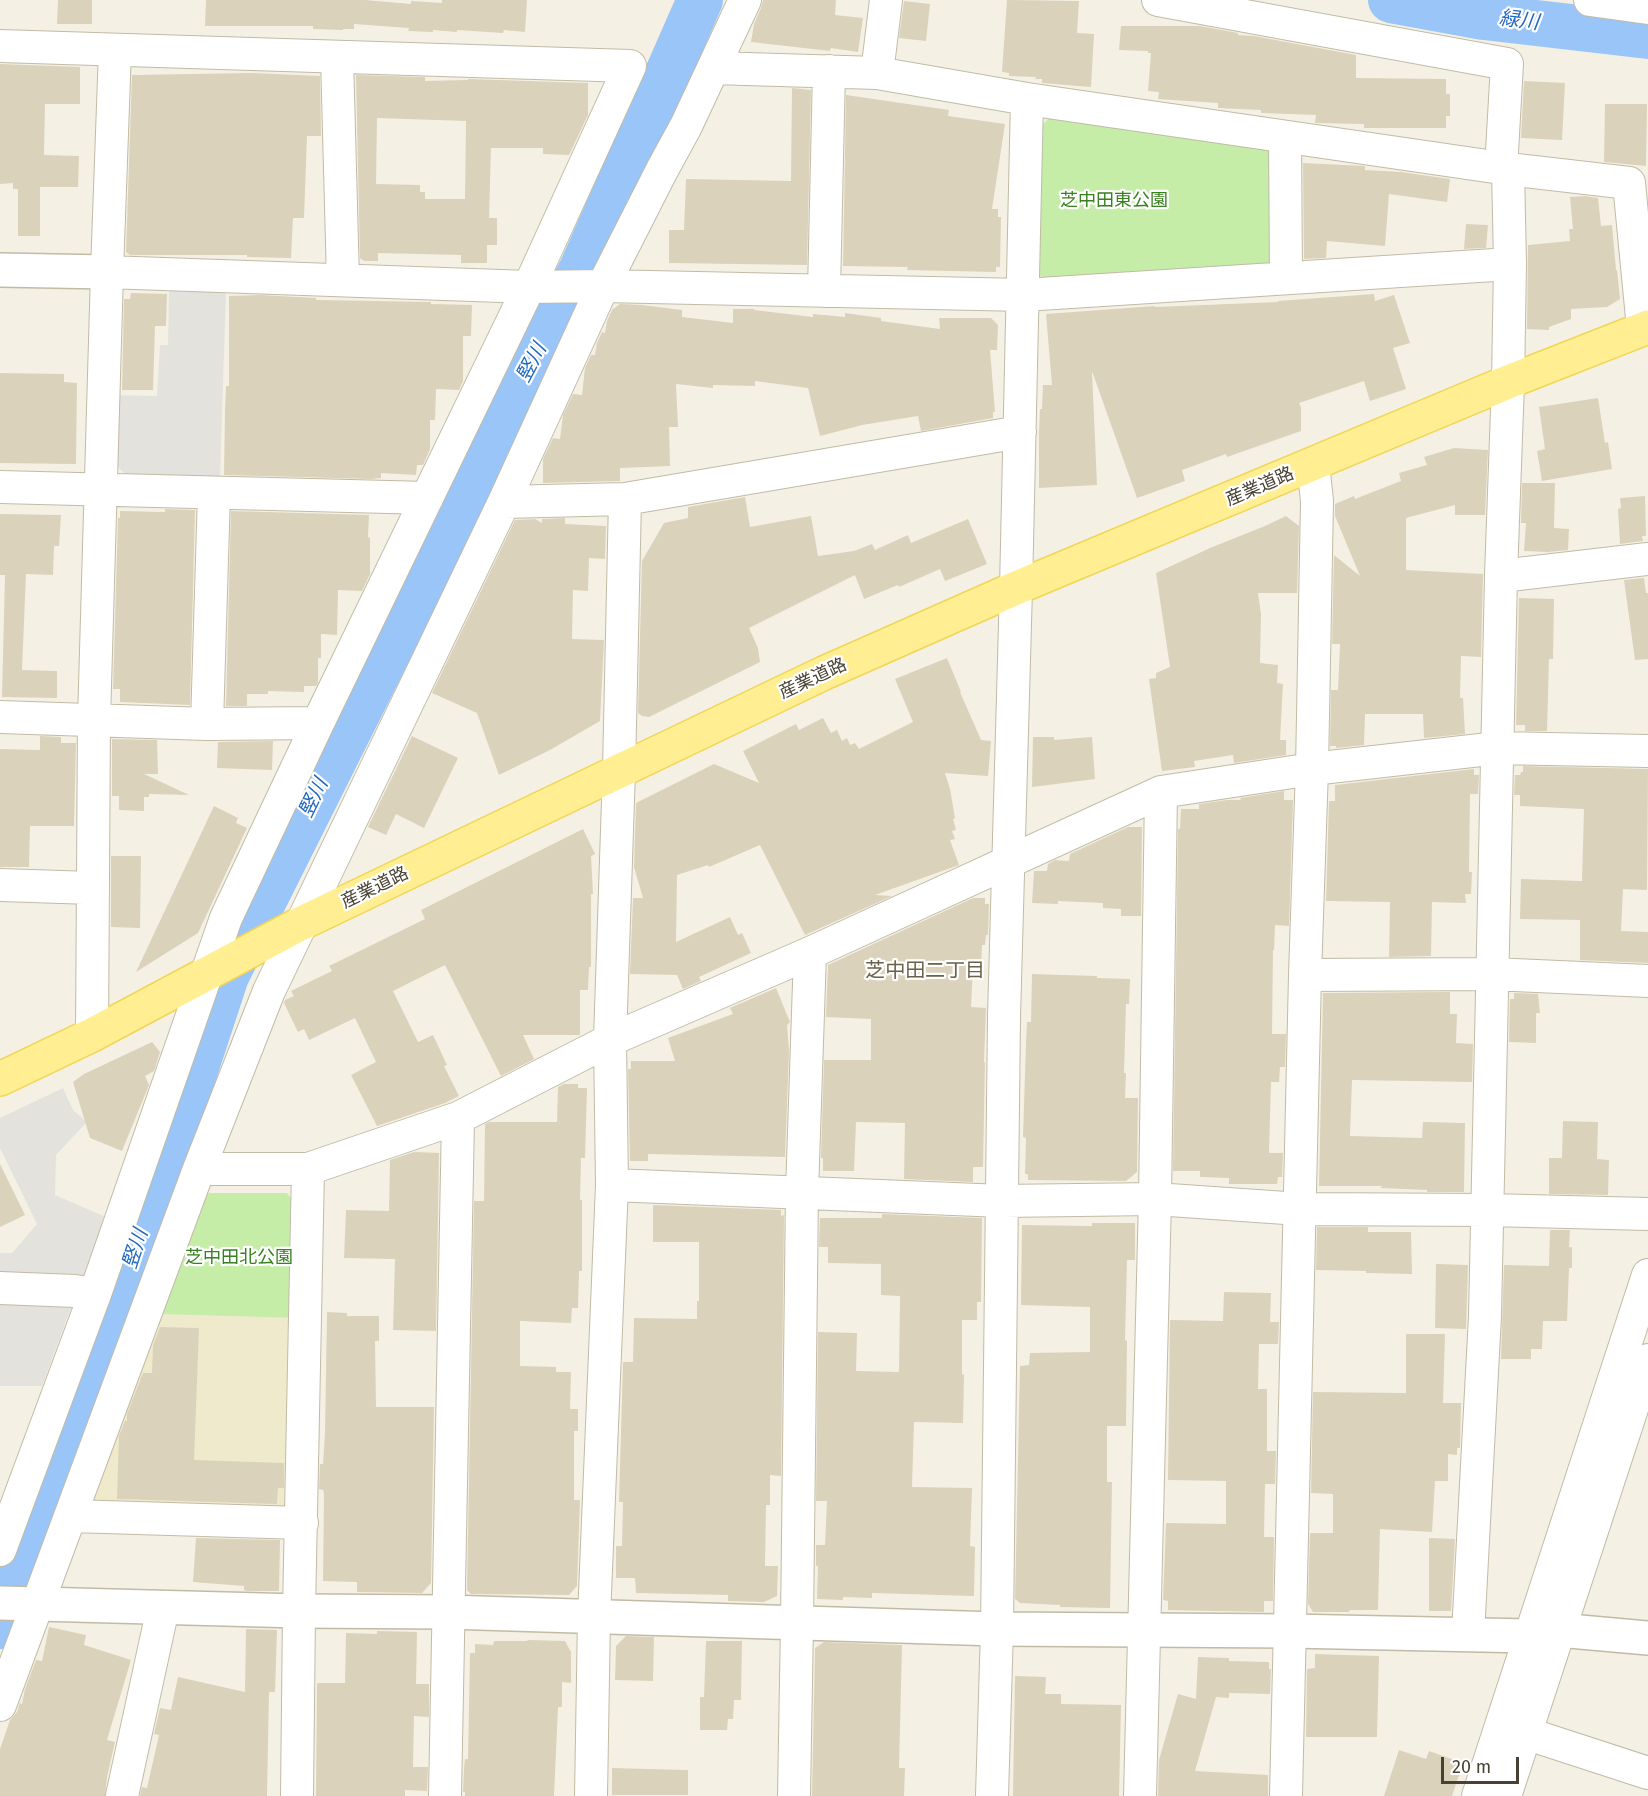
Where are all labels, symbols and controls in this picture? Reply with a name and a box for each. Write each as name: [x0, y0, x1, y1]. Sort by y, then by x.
water label: 緑川: [1498, 7, 1540, 35]
park label: 芝中田東公園: [1060, 190, 1168, 212]
water label: 竪川: [512, 340, 552, 386]
street label: 産業道路: [1223, 463, 1297, 511]
street label: 産業道路: [776, 654, 850, 704]
water label: 竪川: [294, 775, 334, 821]
street label: 産業道路: [338, 863, 412, 913]
district label: 芝中田二丁目: [865, 959, 985, 983]
water label: 竪川: [118, 1226, 154, 1272]
park label: 芝中田北公園: [185, 1247, 293, 1269]
scale bar: [1444, 1745, 1522, 1783]
text: 20 m: [1452, 1756, 1491, 1778]

